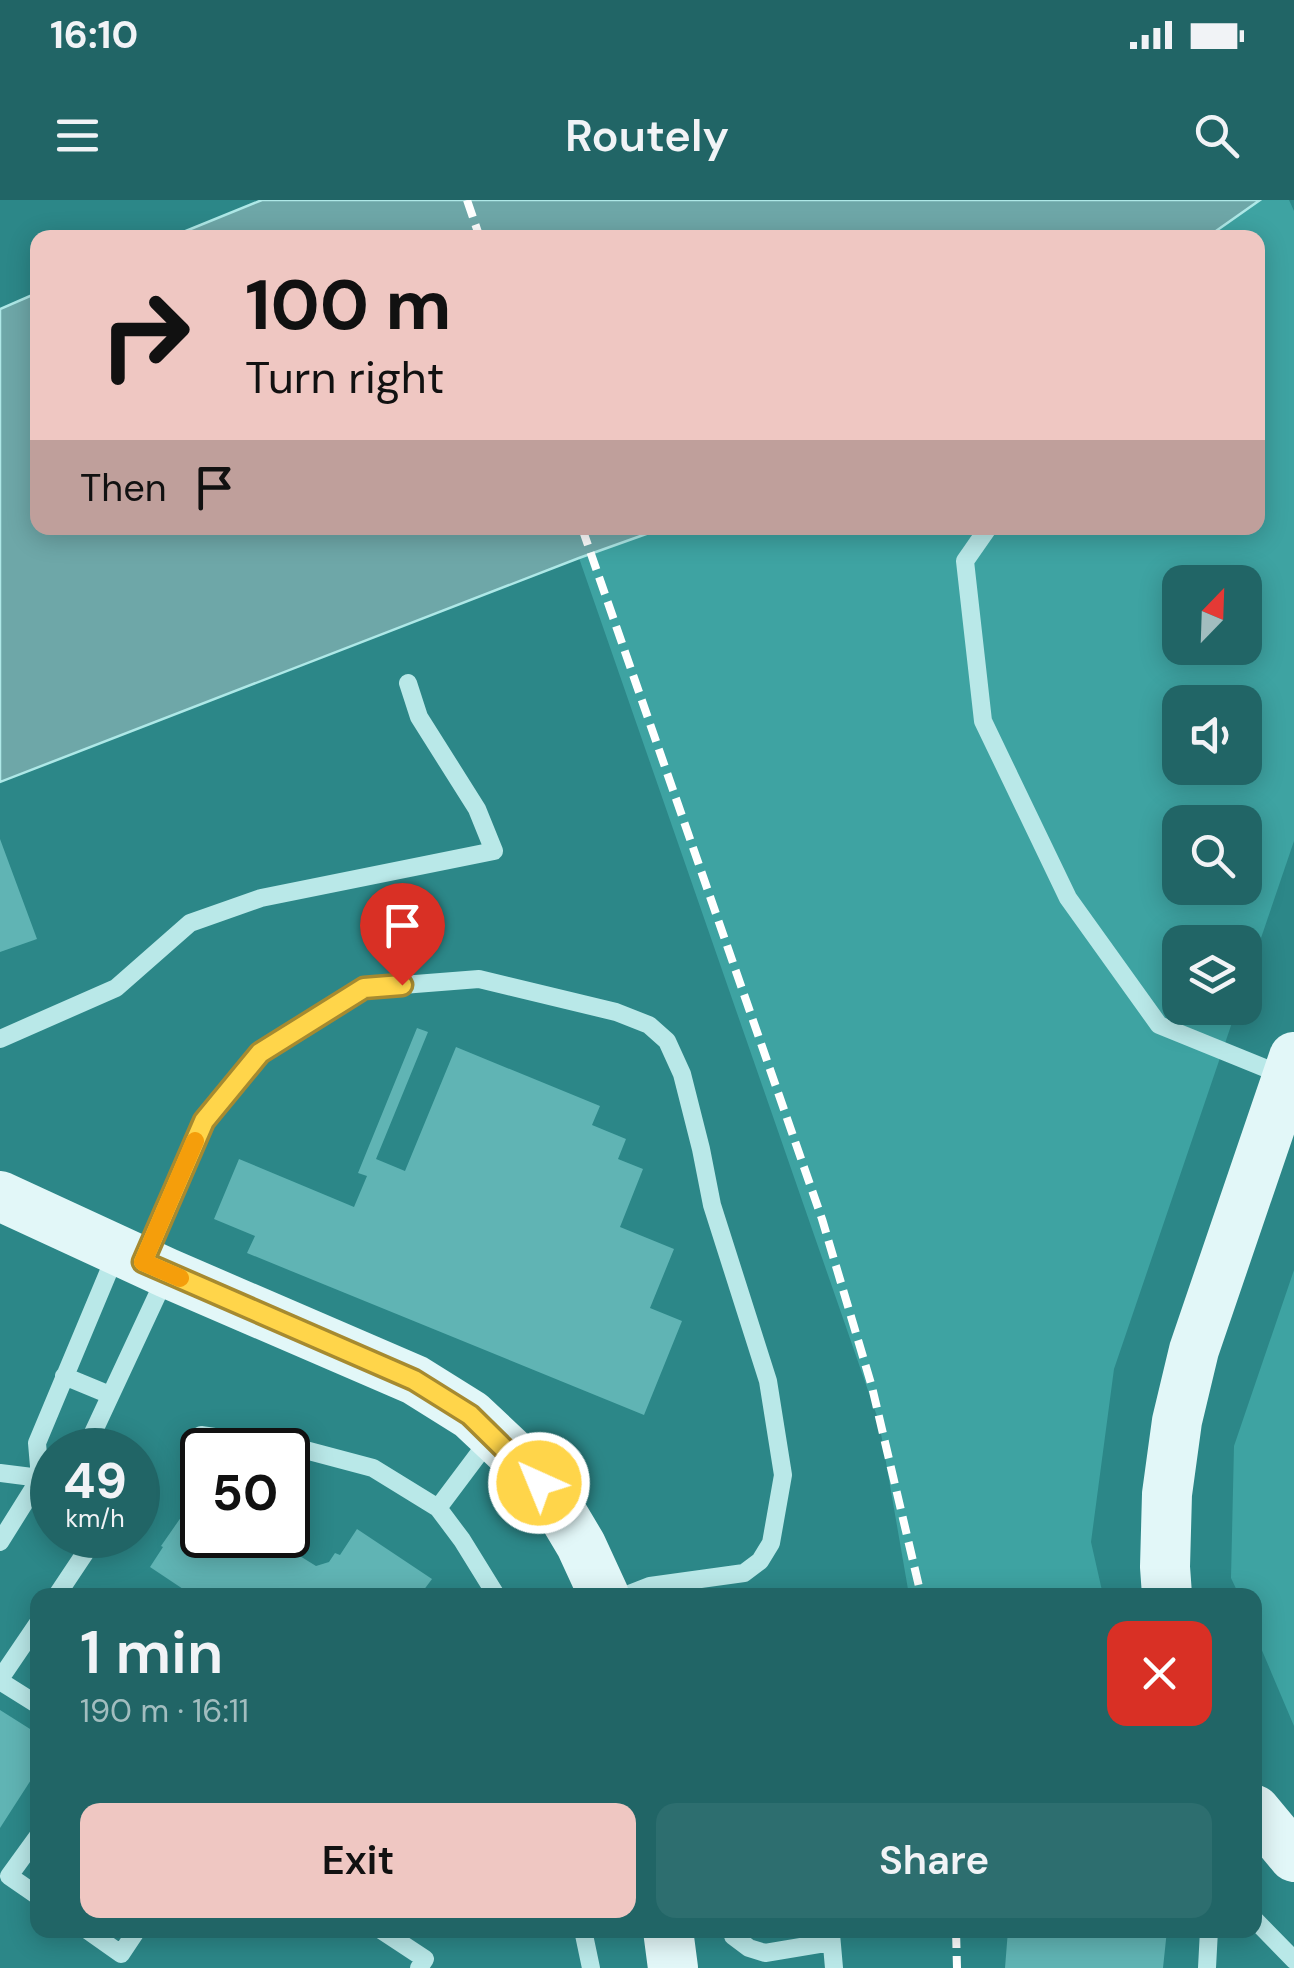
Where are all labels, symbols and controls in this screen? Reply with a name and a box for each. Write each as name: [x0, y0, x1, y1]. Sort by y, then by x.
text: 16:10: [50, 10, 138, 60]
text: Routely: [565, 106, 729, 165]
icon: menu: [50, 108, 105, 163]
icon: search: [1189, 108, 1244, 163]
text: 100 m: [245, 260, 451, 351]
icon: right: [80, 270, 210, 400]
text: Turn right: [245, 348, 444, 407]
icon: arrive: [187, 460, 242, 515]
text: Then: [80, 463, 167, 513]
north arrow: [1162, 565, 1262, 665]
map controls: [1162, 565, 1262, 1025]
button: sound: [1162, 685, 1262, 785]
button: search: [1162, 805, 1262, 905]
pin: [360, 883, 445, 986]
icon: arrive: [375, 898, 430, 953]
button: layers: [1162, 925, 1262, 1025]
speed limit sign: 50: [180, 1428, 310, 1558]
position arrow: [487, 1431, 591, 1535]
text: 49: [63, 1448, 127, 1514]
text: km/h: [65, 1502, 125, 1535]
text: 1 min: [80, 1613, 223, 1692]
button: close: [1107, 1621, 1212, 1726]
text: 190 m · 16:11: [80, 1690, 249, 1732]
button: Exit: [80, 1803, 636, 1918]
button: Share: [656, 1803, 1212, 1918]

